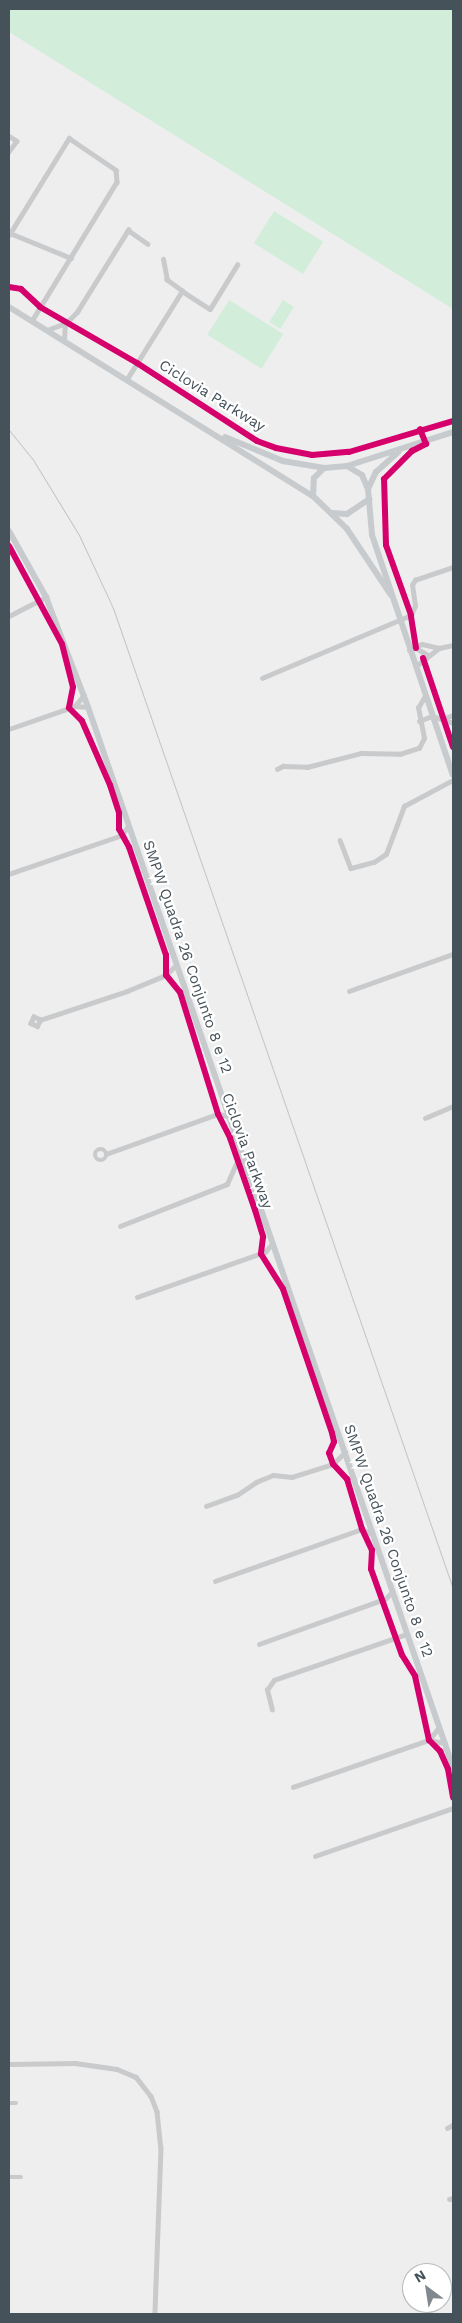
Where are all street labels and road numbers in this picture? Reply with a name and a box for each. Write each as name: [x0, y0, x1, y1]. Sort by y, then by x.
street label: Ciclovia Parkway: [155, 356, 269, 436]
street label: SMPW Quadra 26 Conjunto 8 e 12: [138, 838, 236, 1076]
street label: Ciclovia Parkway: [218, 1091, 276, 1211]
street label: SMPW Quadra 26 Conjunto 8 e 12: [339, 1422, 437, 1660]

